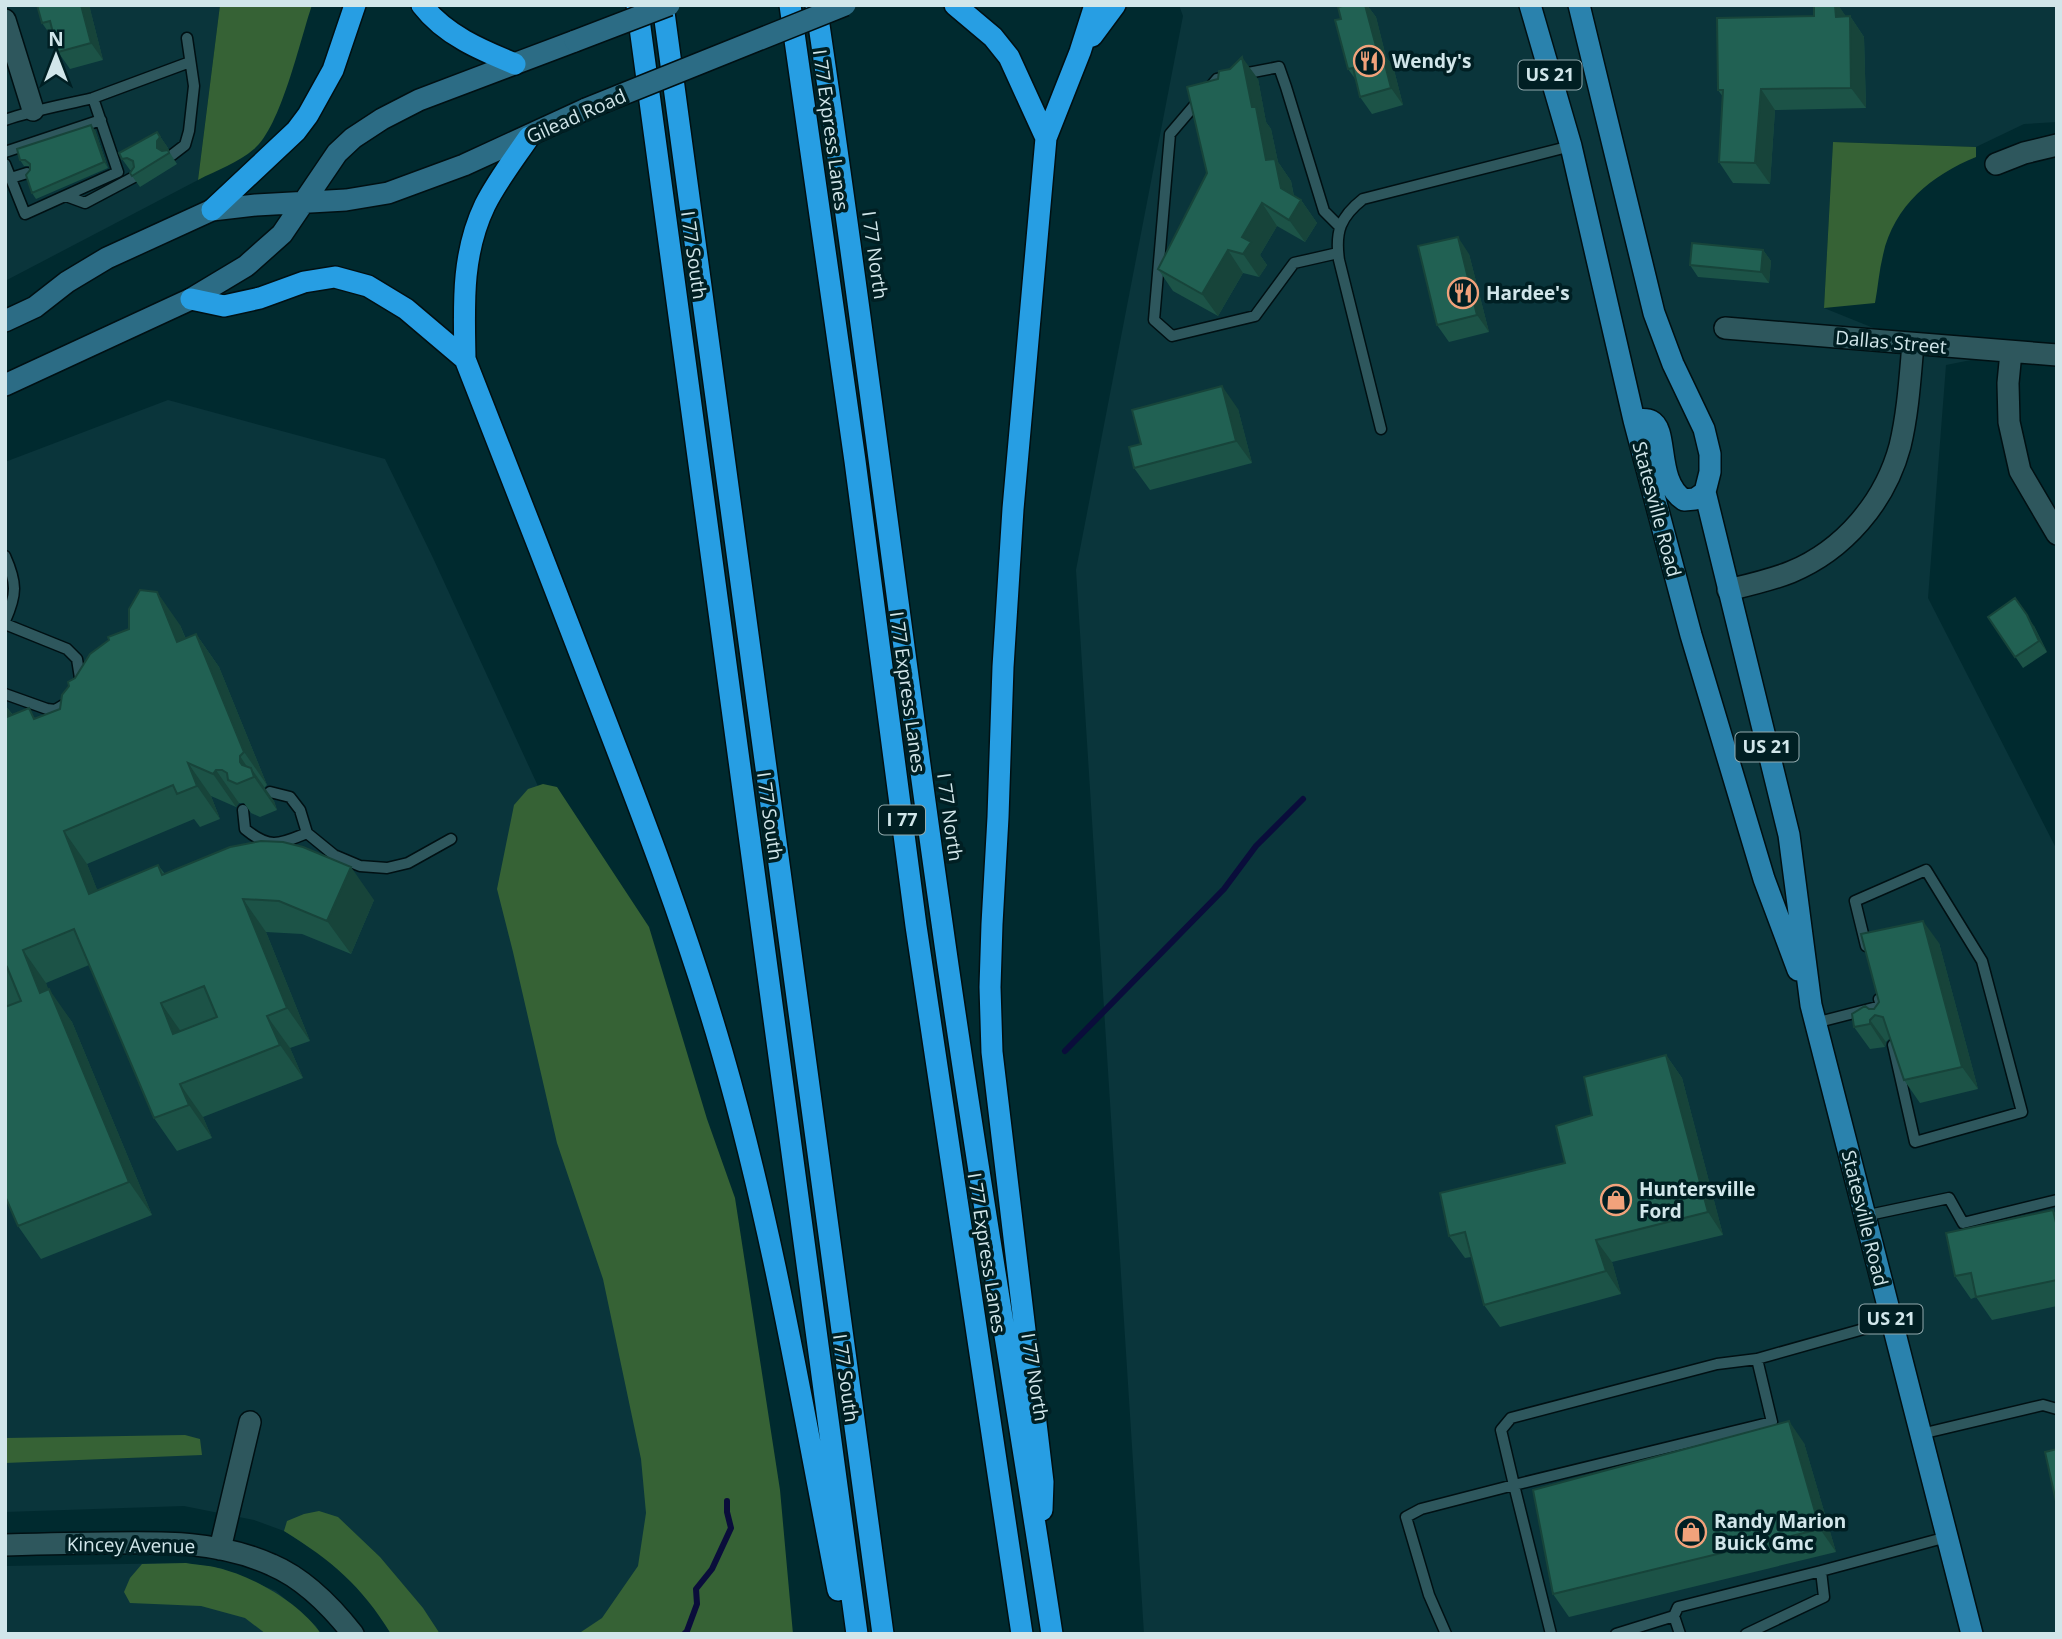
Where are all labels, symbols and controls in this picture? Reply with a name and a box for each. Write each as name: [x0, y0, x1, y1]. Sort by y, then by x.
north arrow: [21, 21, 91, 91]
text: N: [48, 26, 64, 52]
restaurant icon: Wendy's: [1352, 44, 1386, 78]
street label: I 77 Express Lanes: [807, 48, 855, 212]
place label: Wendy's: [1392, 48, 1471, 74]
road number: US 21: [1518, 60, 1582, 90]
street label: Gilead Road: [522, 82, 630, 150]
street label: I 77 South: [675, 209, 713, 301]
street label: I 77 North: [856, 209, 894, 301]
restaurant icon: Hardee's: [1446, 276, 1480, 310]
place label: Hardee's: [1486, 280, 1570, 306]
street label: Dallas Street: [1834, 324, 1948, 360]
street label: Statesville Road: [1626, 438, 1688, 580]
street label: I 77 Express Lanes: [884, 610, 932, 774]
road number: US 21: [1736, 732, 1798, 762]
street label: I 77 South: [751, 770, 789, 862]
street label: I 77 North: [931, 771, 969, 863]
road number: I 77: [879, 806, 925, 834]
street label: Statesville Road: [1836, 1147, 1894, 1289]
street label: I 77 Express Lanes: [961, 1171, 1013, 1335]
place label: Huntersville Ford: [1639, 1176, 1756, 1224]
shop icon: Huntersville Ford: [1599, 1183, 1633, 1217]
road number: US 21: [1860, 1304, 1923, 1334]
street label: I 77 North: [1015, 1331, 1055, 1423]
street label: I 77 South: [827, 1332, 865, 1424]
place label: Randy Marion Buick Gmc: [1714, 1508, 1846, 1556]
shop icon: Randy Marion Buick Gmc: [1674, 1515, 1708, 1549]
street label: Kincey Avenue: [67, 1531, 195, 1559]

